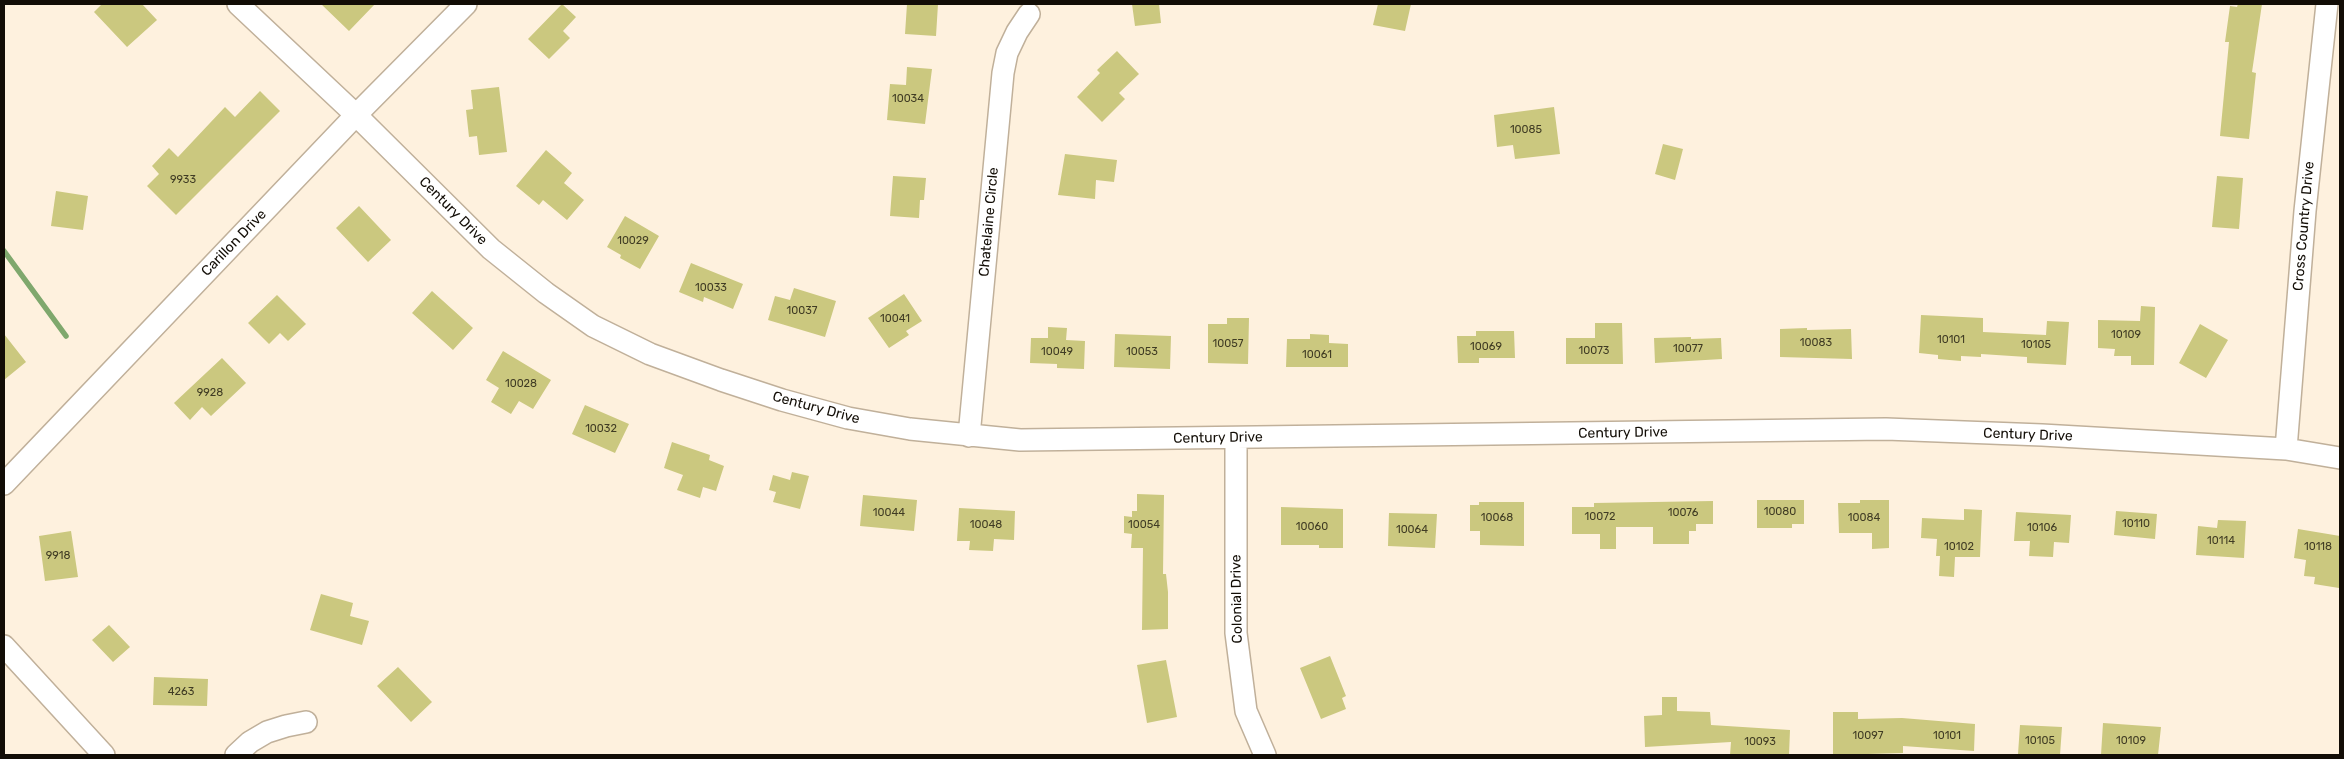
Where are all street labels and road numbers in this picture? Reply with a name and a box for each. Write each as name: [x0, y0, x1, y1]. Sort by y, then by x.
street label: Cross Country Drive: [2290, 160, 2318, 292]
street label: Chatelaine Circle: [976, 166, 1002, 278]
street label: Century Drive: [415, 173, 491, 249]
street label: Carillon Drive: [198, 206, 270, 280]
street label: Century Drive: [771, 388, 861, 428]
street label: Century Drive: [1578, 424, 1668, 442]
street label: Century Drive: [1983, 425, 2073, 445]
street label: Century Drive: [1173, 429, 1263, 447]
street label: Colonial Drive: [1228, 554, 1246, 644]

